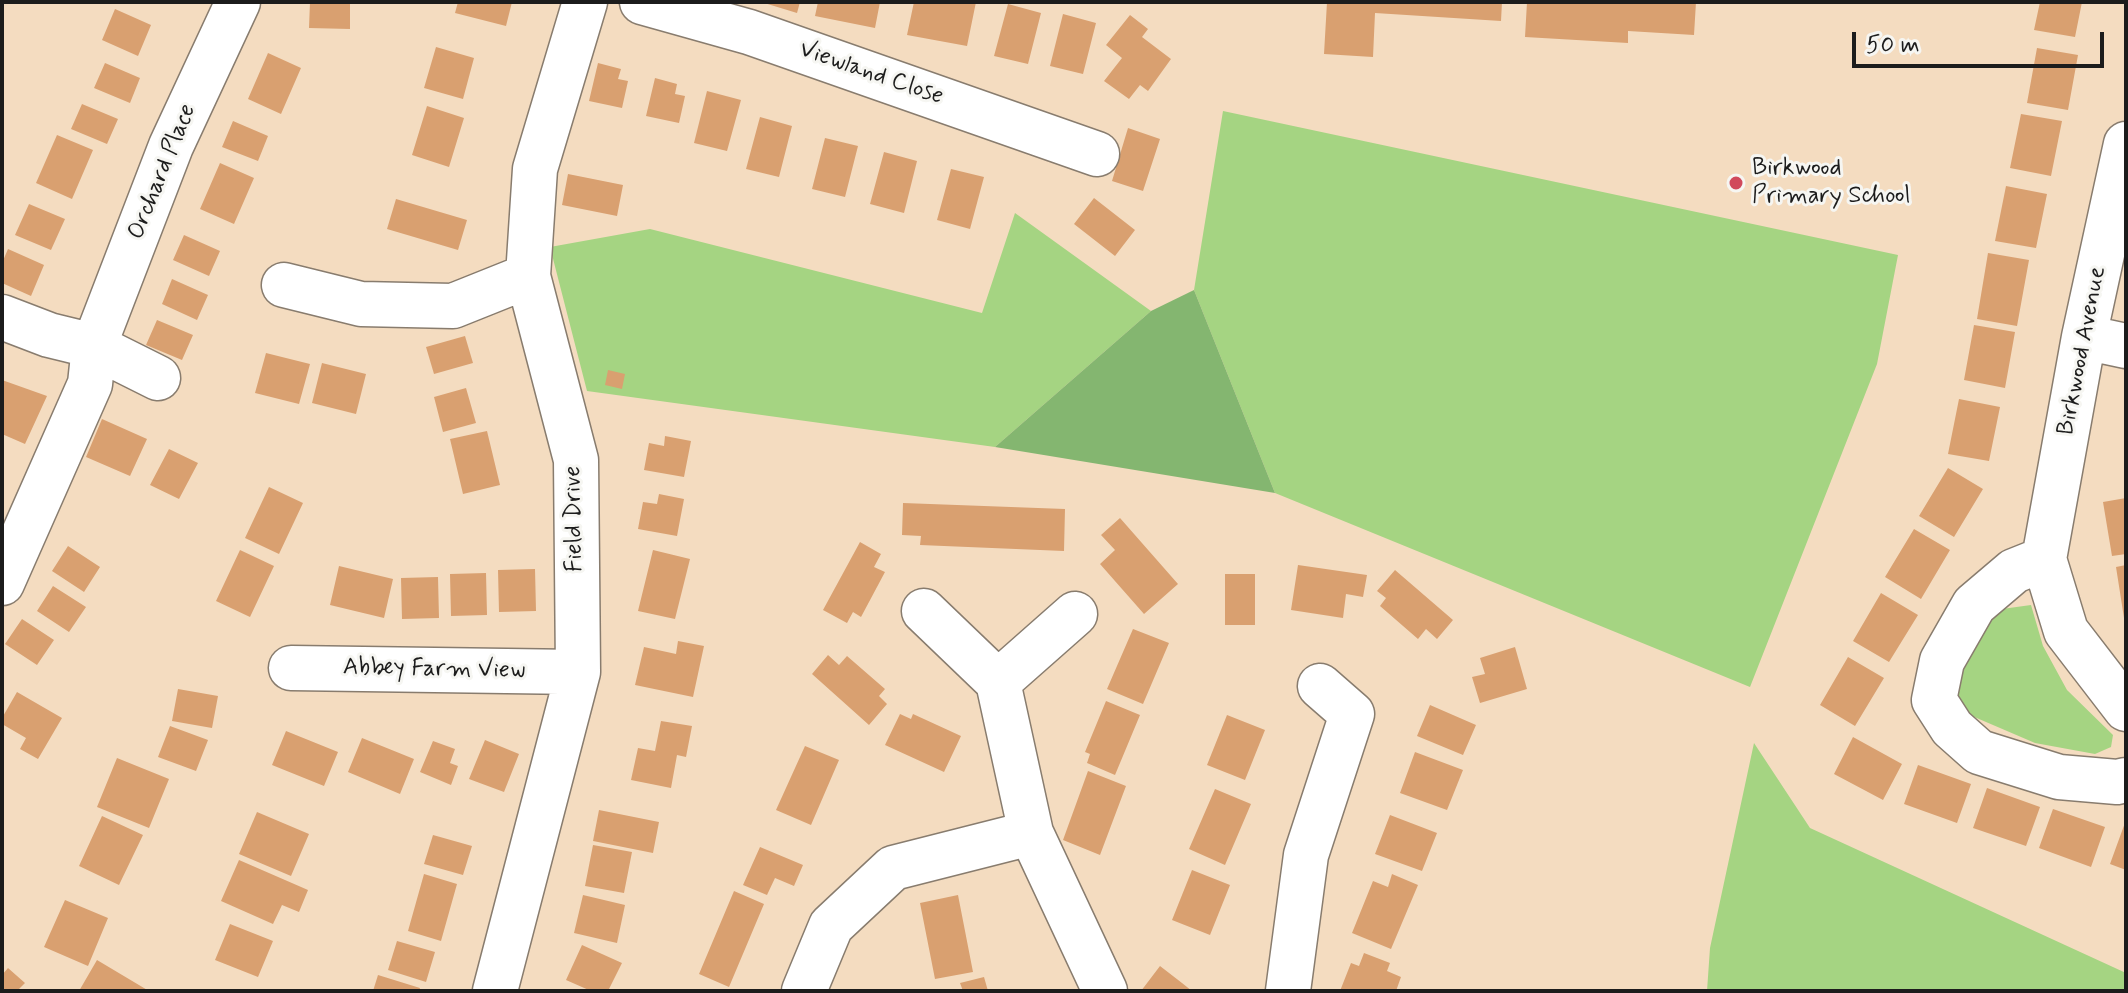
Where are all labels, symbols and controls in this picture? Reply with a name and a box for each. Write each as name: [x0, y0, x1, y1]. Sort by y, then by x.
scale bar: [1856, 16, 2108, 66]
text: 50 m: [1866, 30, 1920, 61]
street label: Viewland Close: [795, 36, 947, 112]
street label: Orchard Place: [123, 100, 203, 244]
place label: Birkwood Primary School: [1752, 155, 1910, 211]
marker: Birkwood Primary School: [1727, 174, 1745, 192]
street label: Birkwood Avenue: [2053, 264, 2113, 438]
street label: Field Drive: [560, 466, 590, 572]
street label: Abbey Farm View: [343, 654, 525, 686]

